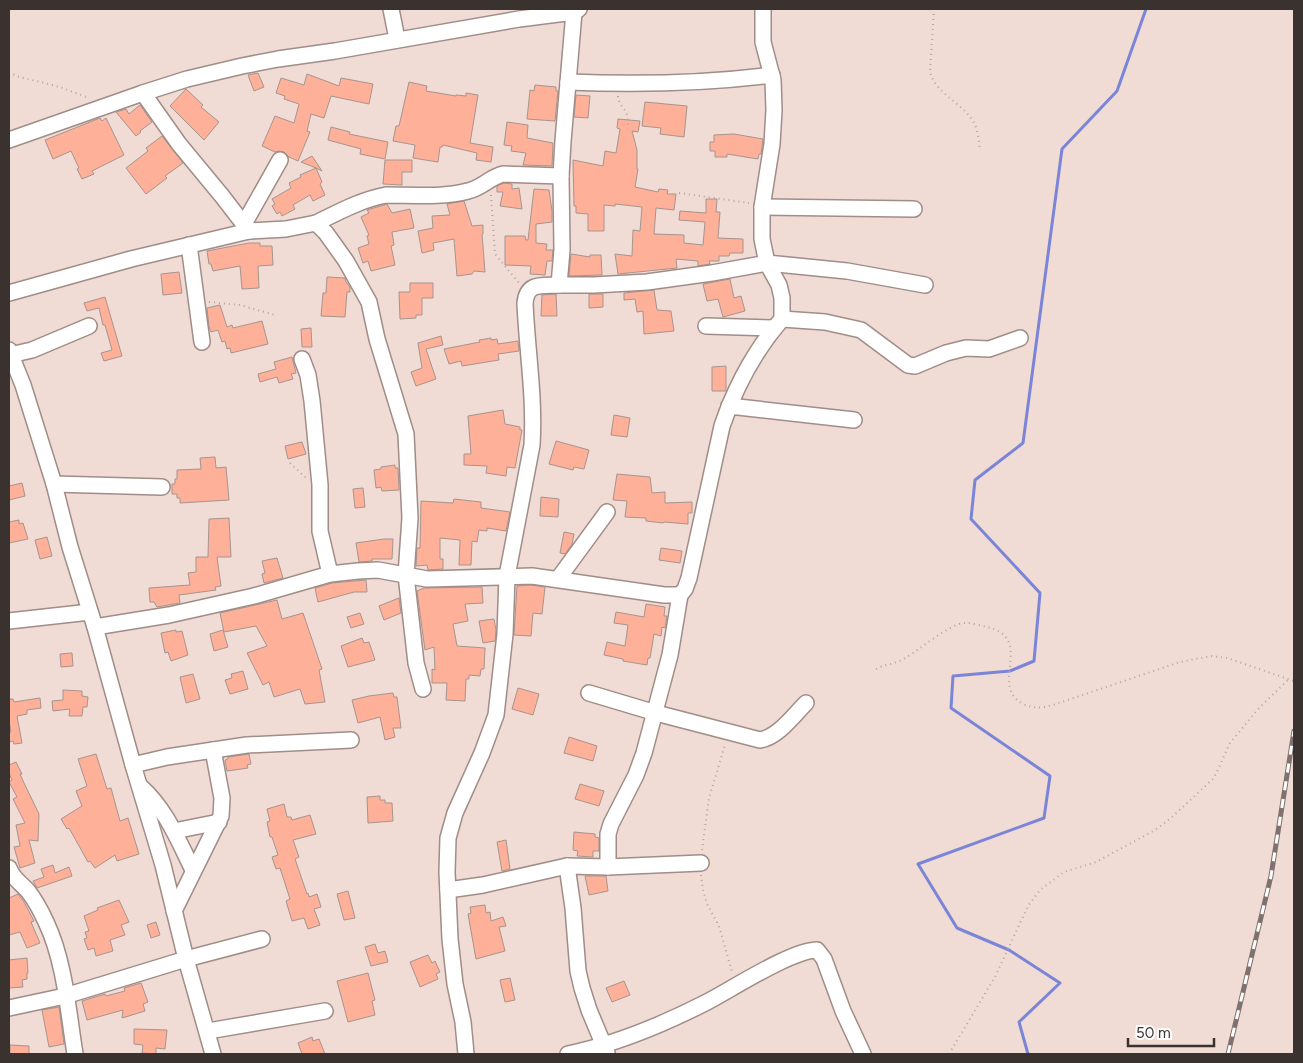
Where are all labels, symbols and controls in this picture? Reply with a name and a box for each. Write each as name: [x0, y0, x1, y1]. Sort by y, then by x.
scale bar: [1128, 1016, 1214, 1048]
text: 50 m: [1136, 1024, 1171, 1042]

